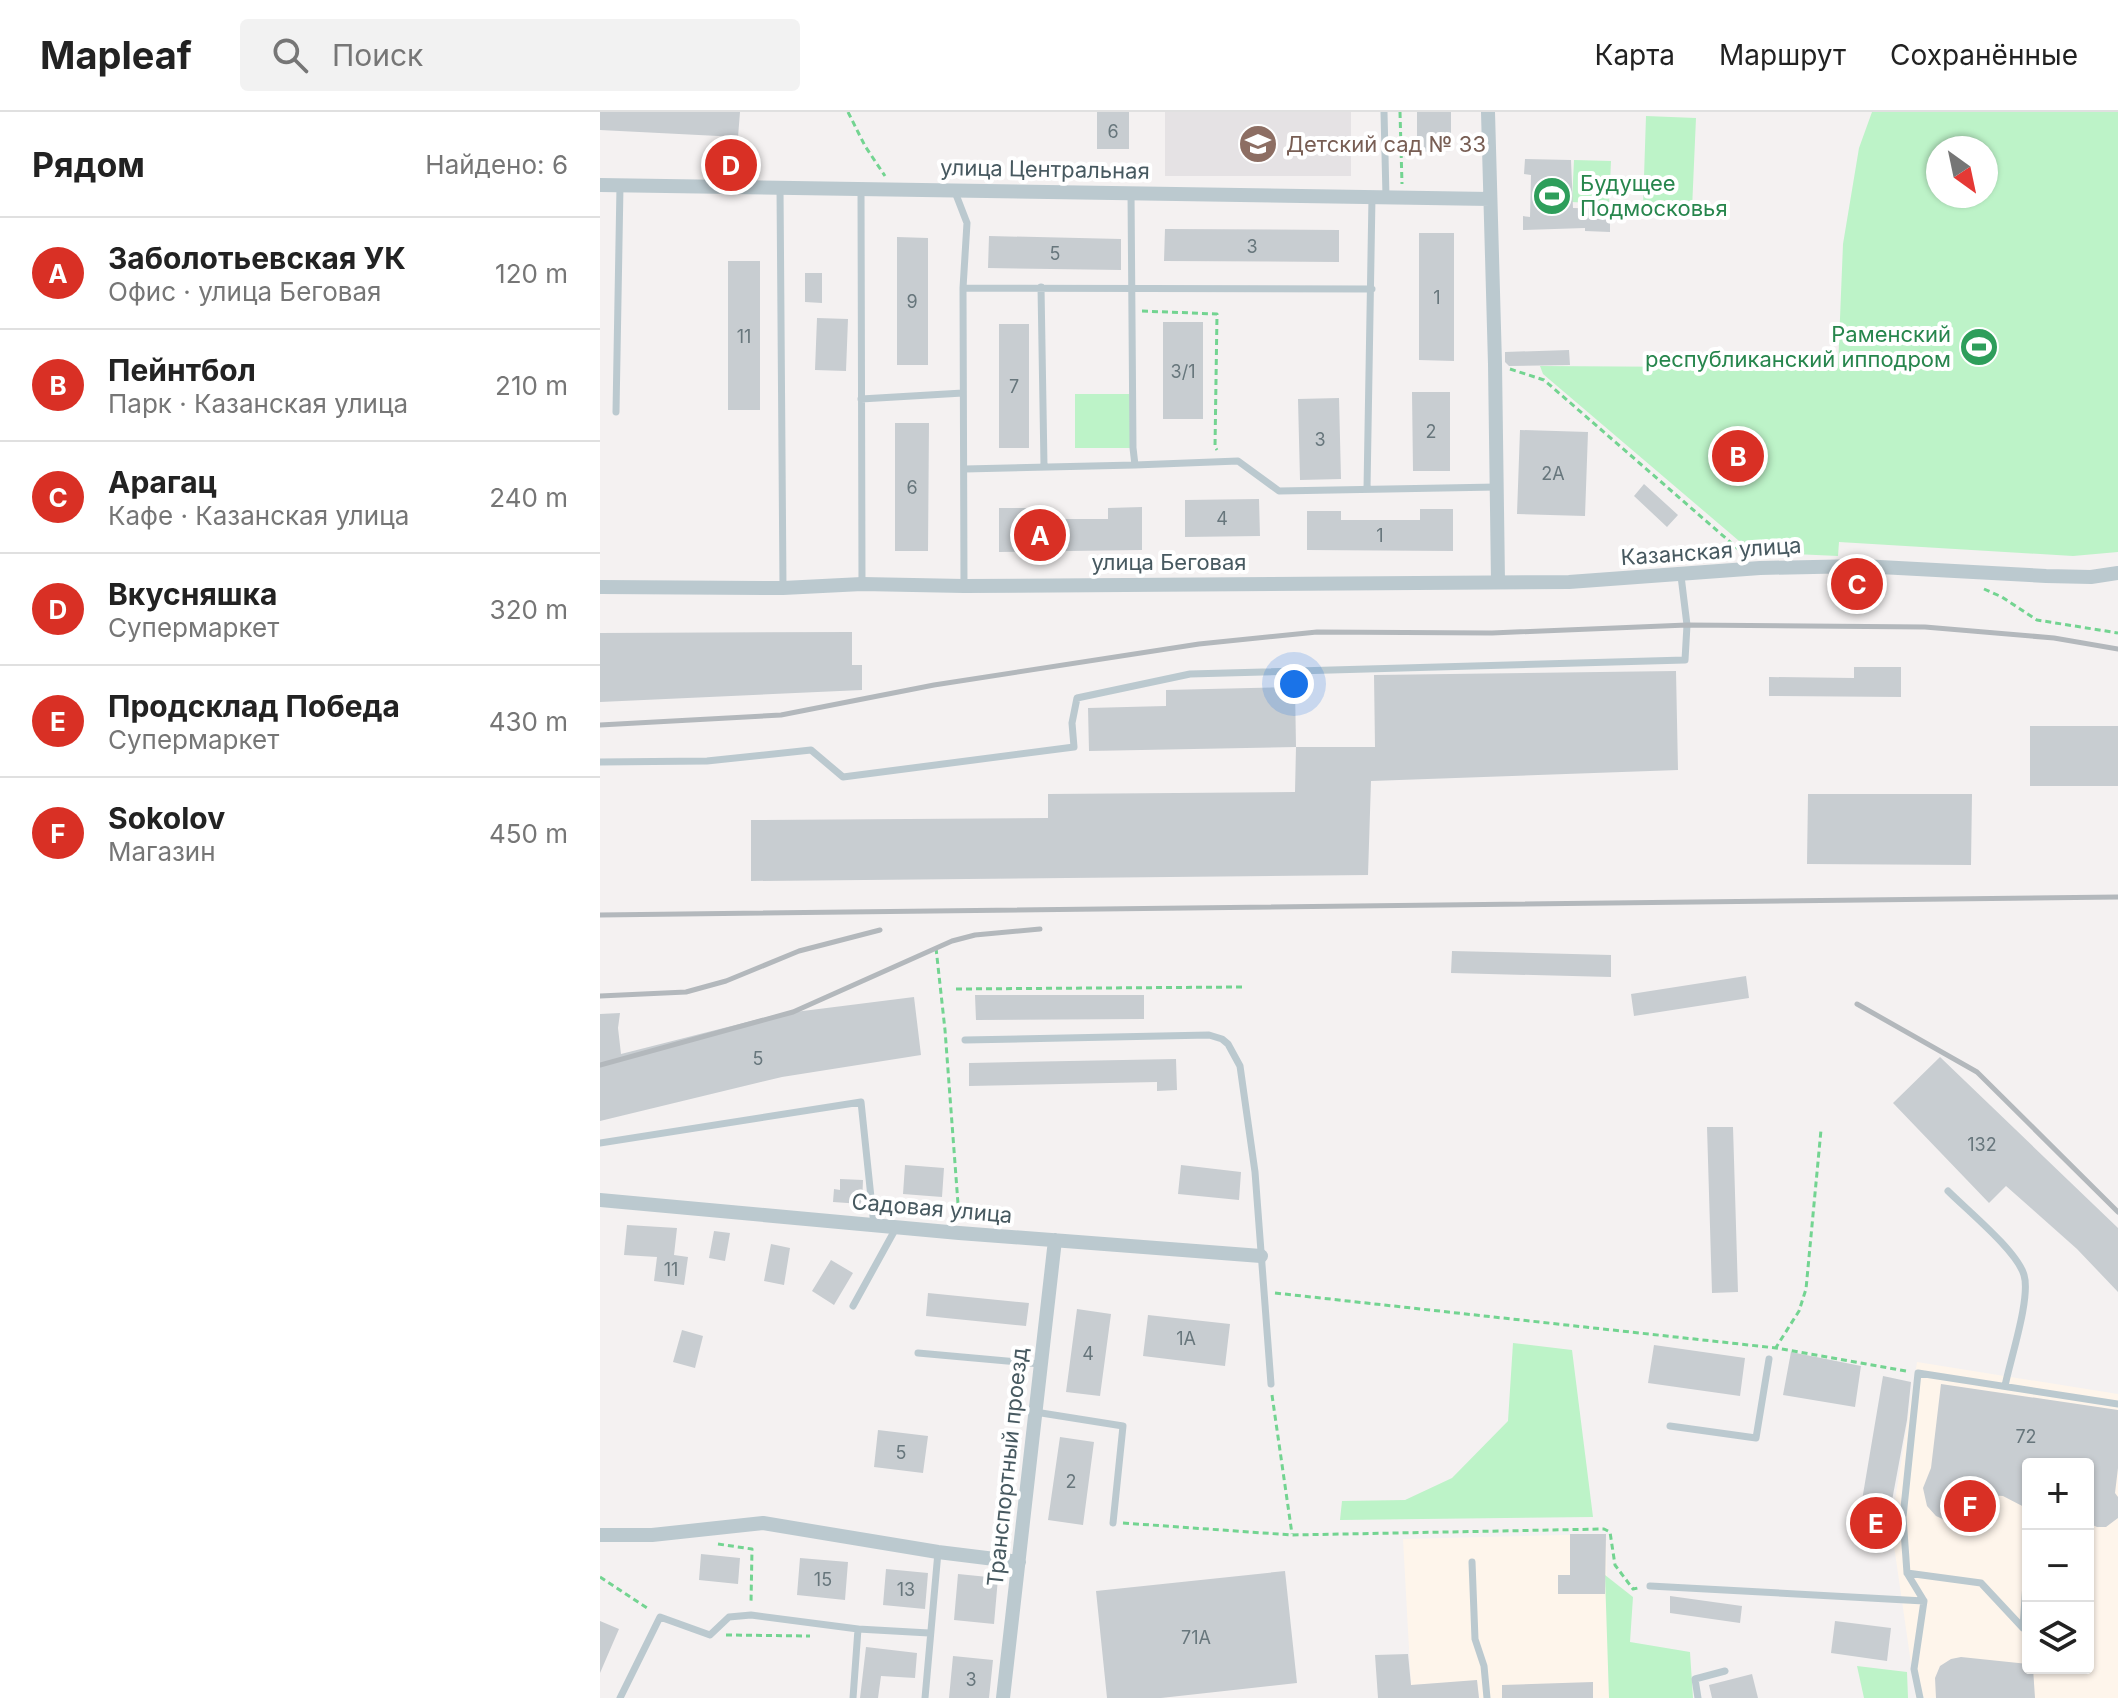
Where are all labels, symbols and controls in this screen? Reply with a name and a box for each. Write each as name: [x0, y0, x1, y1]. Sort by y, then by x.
search box: [240, 19, 800, 91]
text: Mapleaf: [40, 32, 192, 78]
icon: search: [268, 33, 312, 77]
text: Поиск: [332, 37, 423, 73]
text: Карта: [1595, 38, 1675, 72]
text: Маршрут: [1719, 38, 1846, 72]
text: Сохранённые: [1890, 38, 2078, 72]
house number: 6: [1107, 121, 1119, 142]
school or university icon: Детский сад № 33: [1237, 123, 1279, 165]
place label: Детский сад № 33: [1286, 131, 1486, 157]
pin: D: [705, 135, 757, 195]
north arrow: [1926, 136, 1998, 208]
text: Рядом: [32, 144, 145, 185]
text: Найдено: 6: [425, 149, 568, 180]
street label: улица Центральная: [940, 154, 1150, 184]
place label: Будущее Подмосковья: [1580, 170, 1728, 221]
sports icon: Будущее Подмосковья: [1531, 175, 1573, 217]
house number: 3: [1246, 236, 1258, 257]
text: Заболотьевская УК: [108, 240, 406, 276]
house number: 5: [1050, 243, 1060, 264]
text: A: [48, 258, 68, 289]
text: 120 m: [495, 258, 568, 289]
text: Офис · улица Беговая: [108, 276, 382, 307]
house number: 1: [1433, 287, 1441, 308]
house number: 9: [906, 291, 918, 312]
place label: Раменский республиканский ипподром: [1645, 321, 1951, 372]
house number: 11: [737, 326, 751, 347]
sports icon: Раменский республиканский ипподром: [1958, 326, 2000, 368]
text: Пейнтбол: [108, 352, 256, 388]
house number: 3/1: [1171, 361, 1195, 382]
text: B: [49, 370, 67, 401]
text: 210 m: [495, 370, 568, 401]
house number: 7: [1009, 376, 1019, 397]
text: Парк · Казанская улица: [108, 388, 408, 419]
house number: 2: [1426, 421, 1436, 442]
pin: B: [1712, 426, 1764, 486]
house number: 3: [1314, 429, 1326, 450]
house number: 2А: [1541, 463, 1565, 484]
text: Арагац: [108, 464, 217, 500]
house number: 6: [906, 477, 918, 498]
text: C: [48, 482, 68, 513]
text: 240 m: [489, 482, 568, 513]
text: Кафе · Казанская улица: [108, 500, 409, 531]
pin: A: [1014, 505, 1066, 565]
house number: 4: [1216, 508, 1228, 529]
house number: 1: [1376, 525, 1384, 546]
street label: Казанская улица: [1620, 532, 1802, 570]
street label: улица Беговая: [1091, 549, 1247, 575]
pin: C: [1831, 554, 1883, 614]
text: Вкусняшка: [108, 576, 277, 612]
text: D: [49, 594, 67, 625]
text: 320 m: [490, 594, 568, 625]
text: Супермаркет: [108, 612, 279, 643]
your location: [1274, 664, 1314, 704]
text: Продсклад Победа: [108, 688, 400, 724]
text: E: [50, 706, 66, 737]
text: 430 m: [489, 706, 568, 737]
text: Супермаркет: [108, 724, 279, 755]
text: Sokolov: [108, 800, 225, 836]
text: F: [50, 818, 66, 849]
text: 450 m: [489, 818, 568, 849]
text: Магазин: [108, 836, 216, 867]
house number: 5: [753, 1048, 763, 1069]
house number: 132: [1967, 1134, 1997, 1155]
street label: Садовая улица: [851, 1188, 1013, 1228]
house number: 11: [664, 1259, 678, 1280]
house number: 1А: [1176, 1328, 1196, 1349]
house number: 4: [1082, 1343, 1094, 1364]
street label: Транспортный проезд: [982, 1346, 1033, 1588]
house number: 72: [2015, 1426, 2037, 1447]
house number: 5: [896, 1442, 906, 1463]
map controls: [2022, 1458, 2094, 1674]
button: +: [2022, 1458, 2094, 1530]
house number: 2: [1066, 1471, 1076, 1492]
pin: F: [1944, 1476, 1996, 1536]
pin: E: [1850, 1493, 1902, 1553]
button: −: [2022, 1530, 2094, 1602]
house number: 15: [814, 1569, 832, 1590]
house number: 13: [897, 1579, 915, 1600]
button: layers: [2022, 1602, 2094, 1674]
house number: 71А: [1181, 1627, 1211, 1648]
house number: 3: [965, 1669, 977, 1690]

